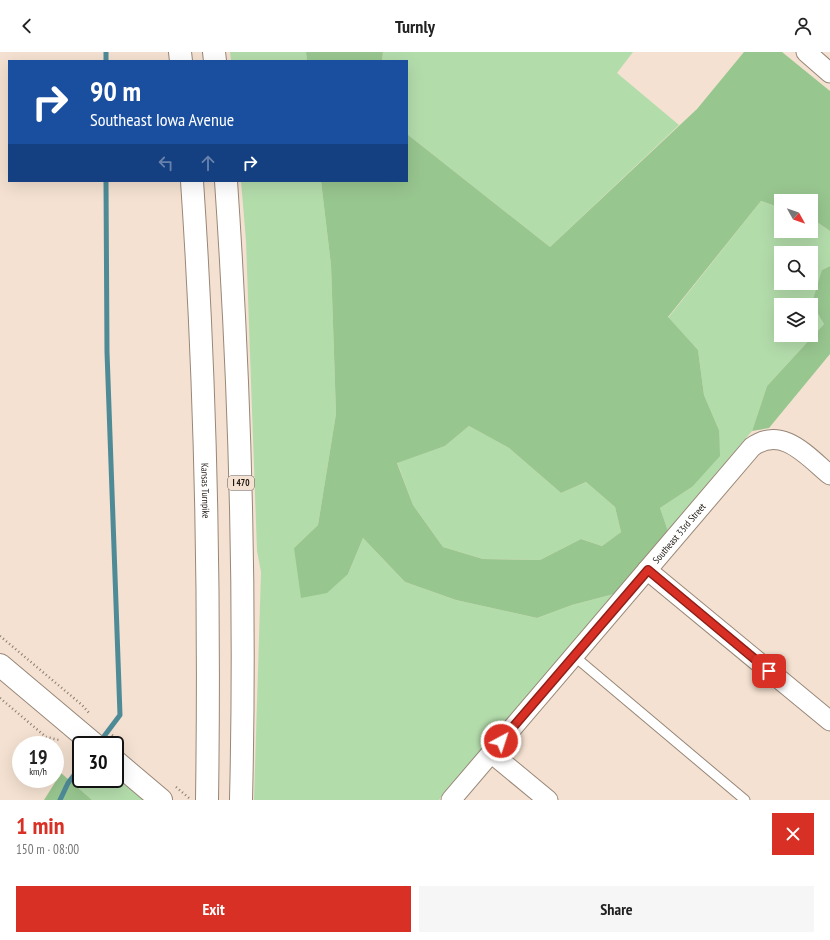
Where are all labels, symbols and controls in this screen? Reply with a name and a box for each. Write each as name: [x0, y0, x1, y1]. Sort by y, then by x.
icon: back: [16, 15, 38, 37]
text: Turnly: [395, 15, 435, 38]
icon: person: [792, 15, 814, 37]
text: 90 m: [90, 72, 141, 109]
icon: right: [24, 76, 76, 128]
text: Southeast Iowa Avenue: [90, 108, 234, 131]
icon: left: [155, 152, 177, 174]
icon: ahead: [197, 152, 219, 174]
icon: right: [239, 152, 261, 174]
north arrow: [774, 194, 818, 238]
map controls: [774, 194, 818, 342]
button: search: [774, 246, 818, 290]
button: layers: [774, 298, 818, 342]
street label: Kansas Turnpike: [198, 463, 212, 518]
road number: I 470: [228, 476, 254, 490]
street label: Southeast 33rd Street: [650, 500, 709, 566]
pin: [752, 654, 786, 688]
icon: arrive: [758, 660, 780, 682]
position arrow: [480, 720, 522, 762]
speed limit sign: 30: [72, 736, 124, 788]
text: 19: [28, 744, 48, 770]
text: km/h: [29, 765, 47, 778]
text: 1 min: [16, 810, 64, 841]
button: close: [772, 813, 814, 855]
text: 150 m · 08:00: [16, 841, 79, 858]
button: Exit: [16, 886, 411, 932]
button: Share: [419, 886, 814, 932]

